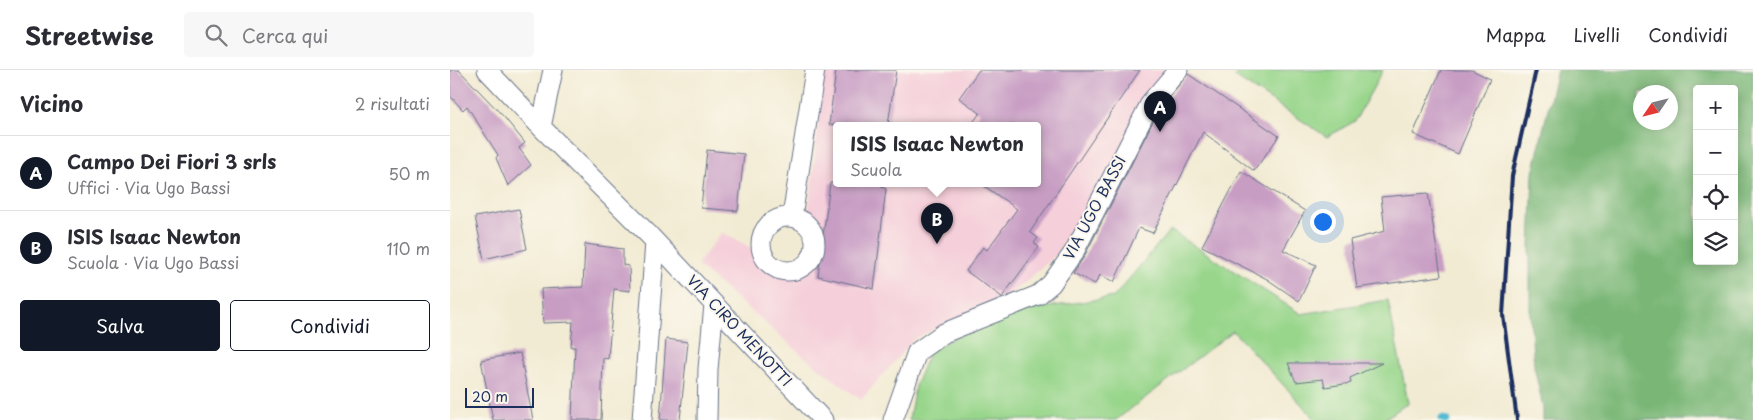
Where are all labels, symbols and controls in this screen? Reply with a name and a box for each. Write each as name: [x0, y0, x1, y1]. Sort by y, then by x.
search box: [184, 12, 534, 57]
text: Streetwise: [25, 17, 154, 53]
icon: search: [202, 21, 230, 49]
text: Cerca qui: [242, 21, 328, 49]
text: Mappa: [1486, 21, 1546, 48]
text: Livelli: [1574, 21, 1620, 48]
text: Condividi: [1648, 21, 1728, 48]
north arrow: [1633, 85, 1678, 130]
map controls: [1693, 85, 1738, 265]
button: +: [1693, 85, 1738, 130]
text: Vicino: [20, 87, 83, 119]
text: 2 risultati: [355, 91, 430, 115]
pin: A: [1144, 91, 1176, 132]
popup: [833, 122, 1041, 187]
text: ISIS Isaac Newton: [850, 129, 1024, 157]
button: −: [1693, 130, 1738, 175]
text: Campo Dei Fiori 3 srls: [67, 147, 276, 175]
street label: VIA UGO BASSI: [1056, 151, 1131, 264]
text: Scuola: [850, 157, 902, 181]
text: A: [30, 161, 42, 185]
text: 50 m: [389, 161, 430, 185]
text: Uffici · Via Ugo Bassi: [67, 175, 230, 199]
button: locate: [1693, 175, 1738, 220]
pin: B: [921, 203, 953, 244]
your location: [1310, 209, 1336, 235]
button: layers: [1693, 220, 1738, 265]
text: ISIS Isaac Newton: [67, 222, 241, 250]
text: B: [31, 236, 41, 260]
text: 110 m: [387, 236, 430, 260]
text: Scuola · Via Ugo Bassi: [67, 250, 239, 274]
street label: VIA CIRO MENOTTI: [682, 269, 798, 391]
button: Salva: [20, 300, 220, 351]
button: Condividi: [230, 300, 430, 351]
scale bar: [465, 385, 534, 408]
text: 20 m: [472, 386, 508, 407]

